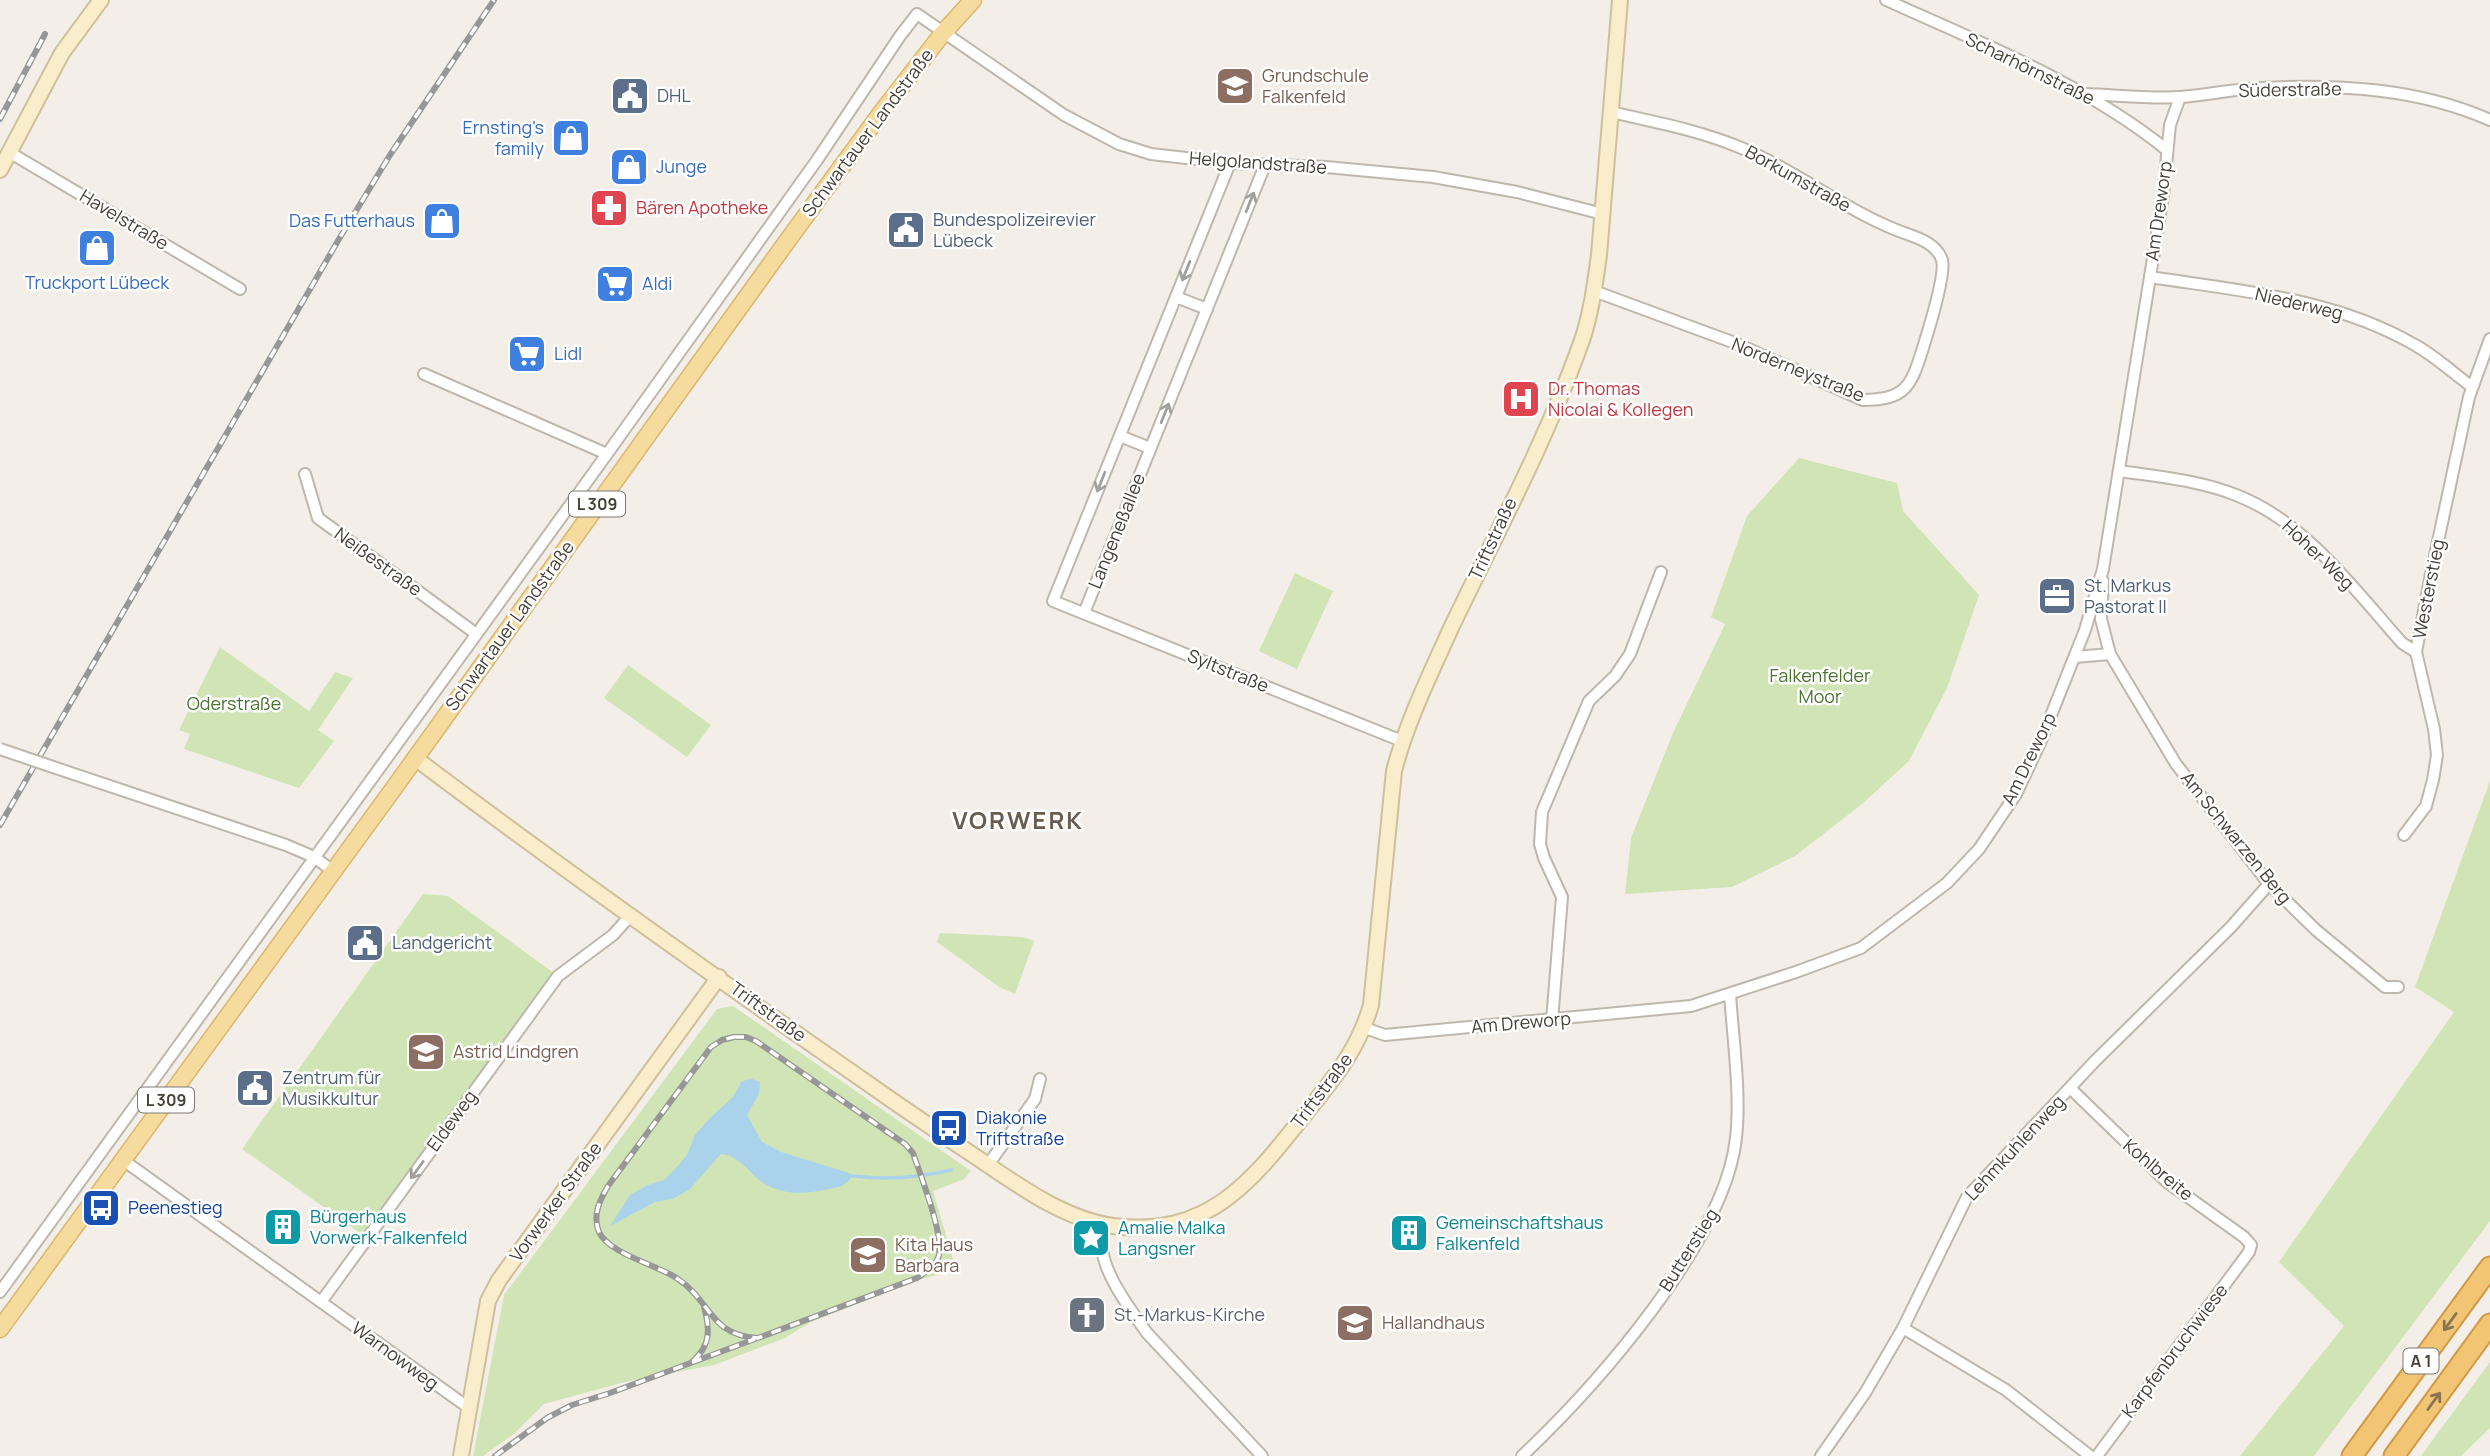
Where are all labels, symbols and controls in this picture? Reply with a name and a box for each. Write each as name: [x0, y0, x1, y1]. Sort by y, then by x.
street label: Scharhörnstraße: [1962, 26, 2099, 110]
street label: Schwartauer Landstraße: [796, 43, 938, 221]
place label: Grundschule Falkenfeld: [1262, 63, 1369, 108]
school or university icon: Grundschule Falkenfeld: [1214, 65, 1256, 107]
public building icon: DHL: [609, 75, 651, 117]
street label: Süderstraße: [2238, 76, 2342, 102]
place label: DHL: [657, 83, 691, 107]
place label: Ernsting's family: [462, 115, 544, 160]
shop icon: Ernsting's family: [550, 117, 592, 159]
street label: Borkumstraße: [1741, 139, 1856, 217]
street label: Helgolandstraße: [1188, 145, 1328, 179]
shop icon: Junge: [608, 146, 650, 188]
place label: Junge: [656, 154, 707, 178]
street label: Am Dreworp: [2139, 160, 2177, 262]
street label: Havelstraße: [76, 183, 173, 255]
pharmacy icon: Bären Apotheke: [588, 187, 630, 229]
one-way arrow: [1244, 192, 1257, 214]
place label: Bären Apotheke: [636, 195, 768, 219]
shop icon: Das Futterhaus: [421, 200, 463, 242]
place label: Bundespolizeirevier Lübeck: [933, 207, 1097, 252]
place label: Das Futterhaus: [289, 208, 415, 232]
public building icon: Bundespolizeirevier Lübeck: [885, 209, 927, 251]
shop icon: Truckport Lübeck: [76, 227, 118, 269]
one-way arrow: [1178, 260, 1191, 282]
supermarket icon: Aldi: [594, 263, 636, 305]
place label: Truckport Lübeck: [25, 270, 170, 294]
place label: Aldi: [642, 271, 672, 295]
street label: Niederweg: [2253, 281, 2345, 325]
street label: Norderneystraße: [1728, 331, 1868, 407]
supermarket icon: Lidl: [506, 333, 548, 375]
place label: Lidl: [554, 341, 582, 365]
place label: Dr. Thomas Nicolai & Kollegen: [1548, 376, 1693, 421]
hospital icon: Dr. Thomas Nicolai & Kollegen: [1500, 378, 1542, 420]
one-way arrow: [1159, 403, 1172, 425]
street label: Langeneßallee: [1082, 469, 1150, 592]
one-way arrow: [1094, 471, 1107, 493]
road number: L 309: [569, 491, 625, 516]
street label: Triftstraße: [1463, 494, 1522, 584]
street label: Hoher Weg: [2278, 514, 2360, 595]
street label: Neißestraße: [330, 521, 427, 601]
street label: Schwartauer Landstraße: [439, 536, 579, 715]
street label: Westerstieg: [2407, 537, 2449, 641]
place label: St. Markus Pastorat II: [2084, 573, 2171, 618]
office icon: St. Markus Pastorat II: [2036, 575, 2078, 617]
street label: Syltstraße: [1184, 643, 1273, 697]
park label: Falkenfelder Moor: [1769, 663, 1871, 708]
park label: Oderstraße: [187, 691, 281, 715]
street label: Am Dreworp: [1995, 708, 2061, 809]
street label: Am Schwarzen Berg: [2176, 766, 2298, 908]
district label: VORWERK: [952, 803, 1084, 836]
public building icon: Landgericht: [344, 922, 386, 964]
place label: Landgericht: [392, 930, 492, 954]
street label: Triftstraße: [726, 976, 811, 1047]
street label: Am Dreworp: [1470, 1006, 1572, 1038]
school or university icon: Astrid Lindgren: [405, 1031, 447, 1073]
place label: Astrid Lindgren: [453, 1039, 579, 1063]
street label: Triftstraße: [1285, 1048, 1357, 1133]
place label: Zentrum für Musikkultur: [282, 1065, 381, 1110]
public building icon: Zentrum für Musikkultur: [234, 1067, 276, 1109]
street label: Eldeweg: [421, 1085, 481, 1156]
road number: L 309: [138, 1088, 194, 1112]
street label: Lehmkuhlenweg: [1959, 1089, 2069, 1205]
place label: Diakonie Triftstraße: [976, 1105, 1064, 1150]
bus stop icon: Diakonie Triftstraße: [928, 1107, 970, 1149]
street label: Kohlbreite: [2119, 1133, 2199, 1206]
street label: Vorwerker Straße: [504, 1137, 607, 1266]
one-way arrow: [409, 1160, 424, 1179]
bus stop icon: Peenestieg: [80, 1187, 122, 1229]
place label: Peenestieg: [128, 1195, 223, 1219]
street label: Butterstieg: [1653, 1203, 1723, 1296]
place label: Bürgerhaus Vorwerk-Falkenfeld: [310, 1204, 467, 1249]
building icon: Bürgerhaus Vorwerk-Falkenfeld: [262, 1206, 304, 1248]
place label: Gemeinschaftshaus Falkenfeld: [1436, 1210, 1604, 1255]
building icon: Gemeinschaftshaus Falkenfeld: [1388, 1212, 1430, 1254]
place label: Amalie Malka Langsner: [1118, 1215, 1225, 1260]
place icon: Amalie Malka Langsner: [1070, 1217, 1112, 1259]
place label: Kita Haus Barbara: [895, 1232, 973, 1277]
school or university icon: Kita Haus Barbara: [847, 1234, 889, 1276]
street label: Karpfenbruchwiese: [2116, 1279, 2232, 1422]
church icon: St.-Markus-Kirche: [1066, 1294, 1108, 1336]
place label: St.-Markus-Kirche: [1114, 1302, 1265, 1326]
school or university icon: Hallandhaus: [1334, 1302, 1376, 1344]
place label: Hallandhaus: [1382, 1310, 1485, 1334]
one-way arrow: [2442, 1312, 2457, 1331]
street label: Warnowweg: [347, 1316, 444, 1395]
road number: A 1: [2404, 1348, 2438, 1373]
one-way arrow: [2427, 1392, 2441, 1411]

